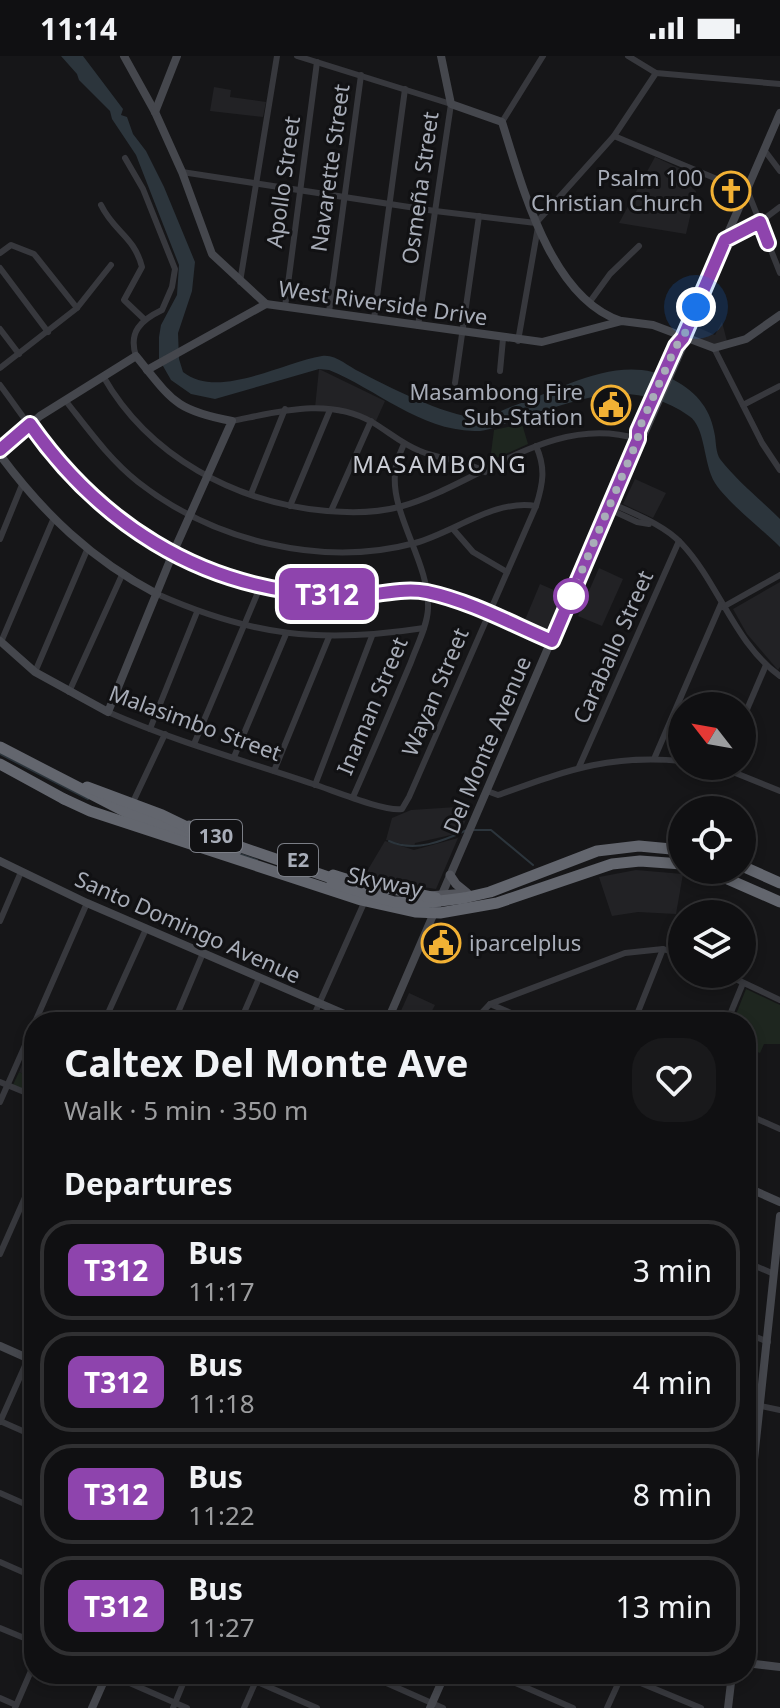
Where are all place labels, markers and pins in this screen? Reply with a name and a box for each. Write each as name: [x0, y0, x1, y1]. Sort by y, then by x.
place label: Psalm 100 Christian Church: [531, 162, 703, 217]
church icon: Psalm 100 Christian Church: [710, 170, 752, 212]
place label: Masambong Fire Sub-Station: [409, 376, 583, 431]
public building icon: Masambong Fire Sub-Station: [590, 384, 632, 426]
unlabelled marker: [554, 579, 588, 613]
public building icon: iparcelplus: [420, 922, 462, 964]
place label: iparcelplus: [469, 927, 581, 957]

